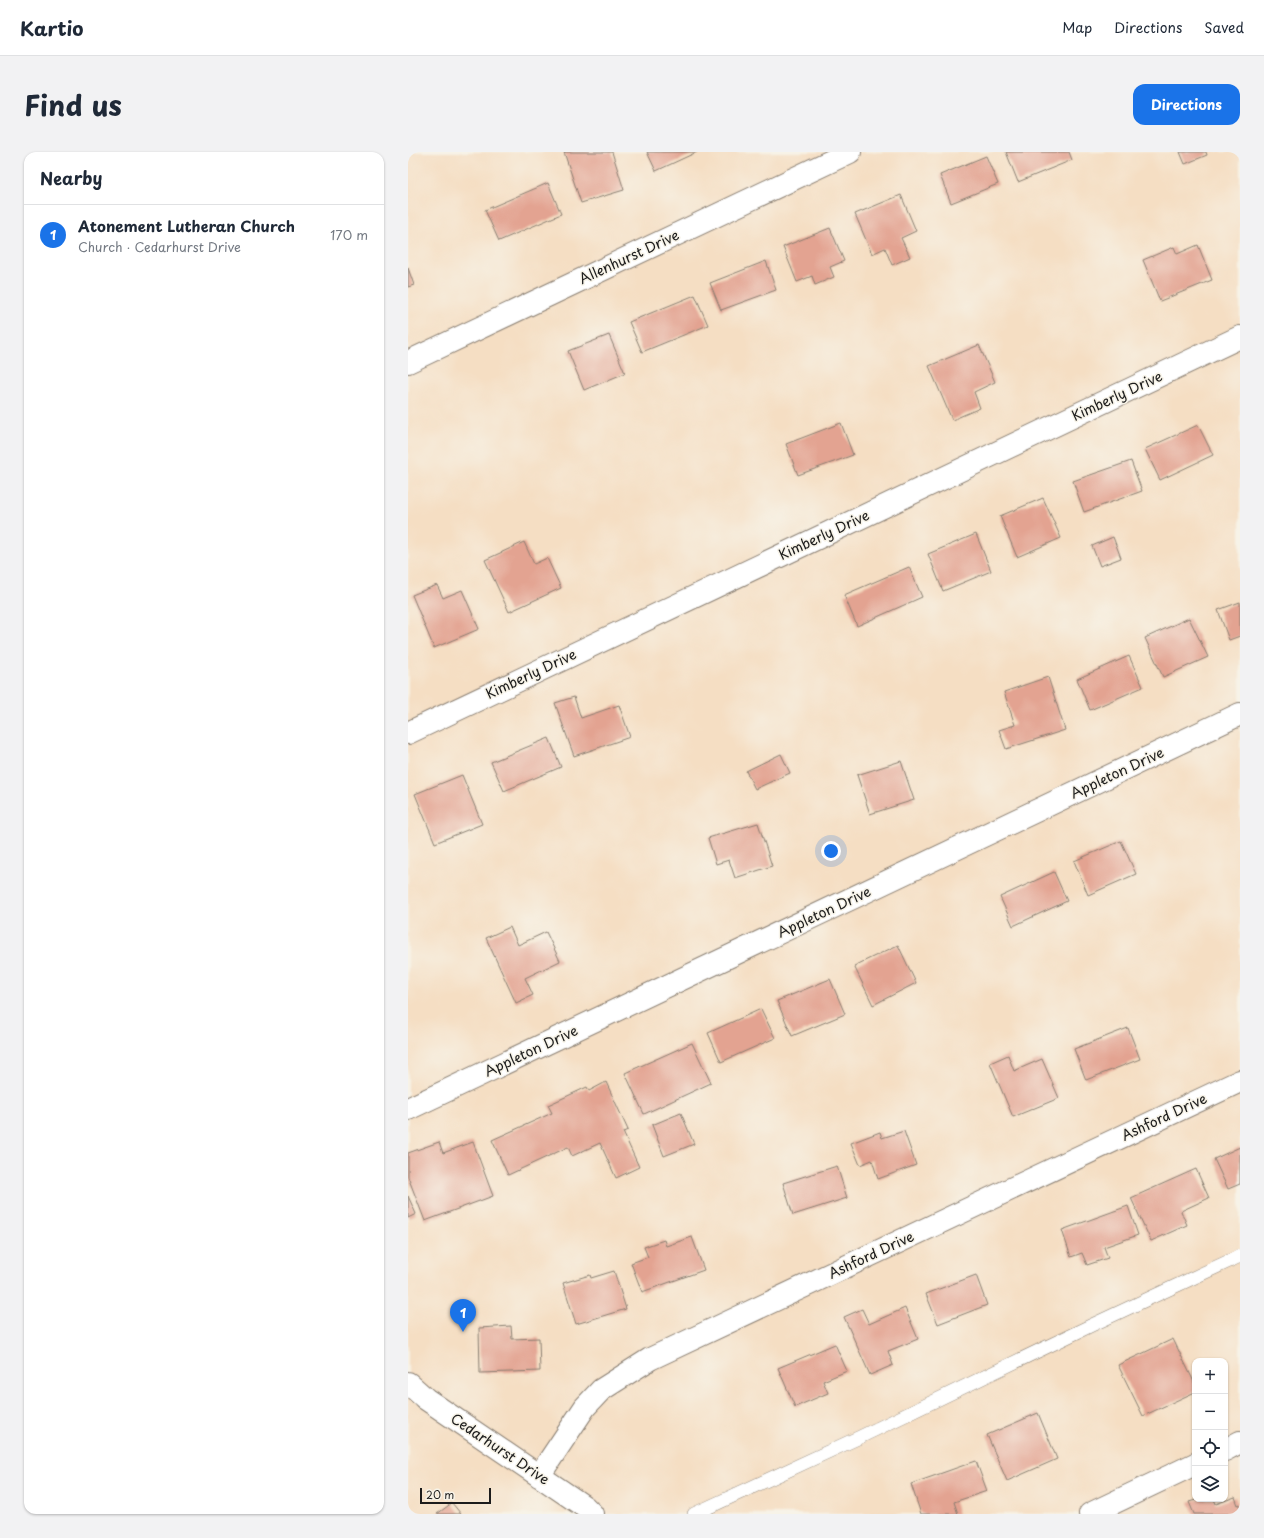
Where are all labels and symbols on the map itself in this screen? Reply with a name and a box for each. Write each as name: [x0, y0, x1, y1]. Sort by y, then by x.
street label: Allenhurst Drive: [575, 224, 682, 289]
street label: Kimberly Drive: [1068, 365, 1166, 426]
street label: Kimberly Drive: [775, 504, 873, 565]
street label: Kimberly Drive: [482, 643, 580, 704]
street label: Appleton Drive: [1066, 742, 1167, 803]
your location: [821, 841, 841, 861]
street label: Appleton Drive: [773, 881, 874, 942]
street label: Appleton Drive: [480, 1020, 581, 1081]
street label: Ashford Drive: [1117, 1087, 1210, 1146]
street label: Ashford Drive: [824, 1225, 917, 1284]
pin: 1: [450, 1299, 476, 1332]
street label: Cedarhurst Drive: [447, 1408, 554, 1489]
scale bar: [420, 1486, 491, 1505]

